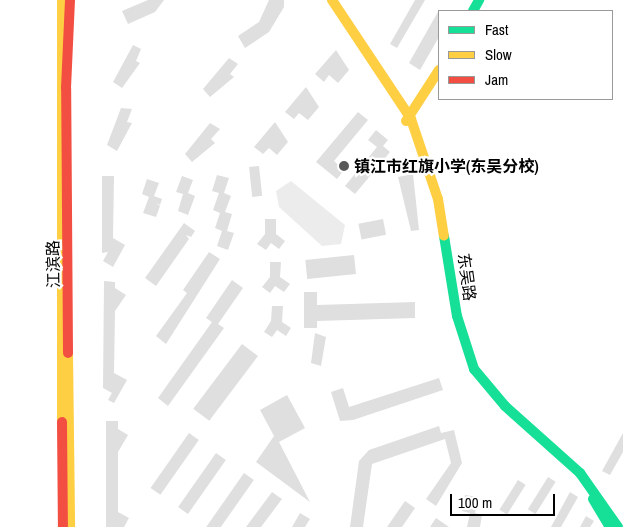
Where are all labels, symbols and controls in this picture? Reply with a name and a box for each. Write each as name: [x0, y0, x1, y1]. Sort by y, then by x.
legend: [438, 10, 613, 100]
text: Fast: [485, 19, 508, 40]
text: Slow: [485, 44, 512, 65]
text: Jam: [485, 69, 508, 90]
place label: 镇江市红旗小学(东吴分校): [354, 156, 539, 176]
marker: 镇江市红旗小学(东吴分校): [338, 160, 350, 172]
street label: 江滨路: [43, 240, 63, 288]
street label: 东吴路: [454, 252, 480, 302]
scale bar: [453, 484, 558, 516]
text: 100 m: [458, 492, 492, 513]

